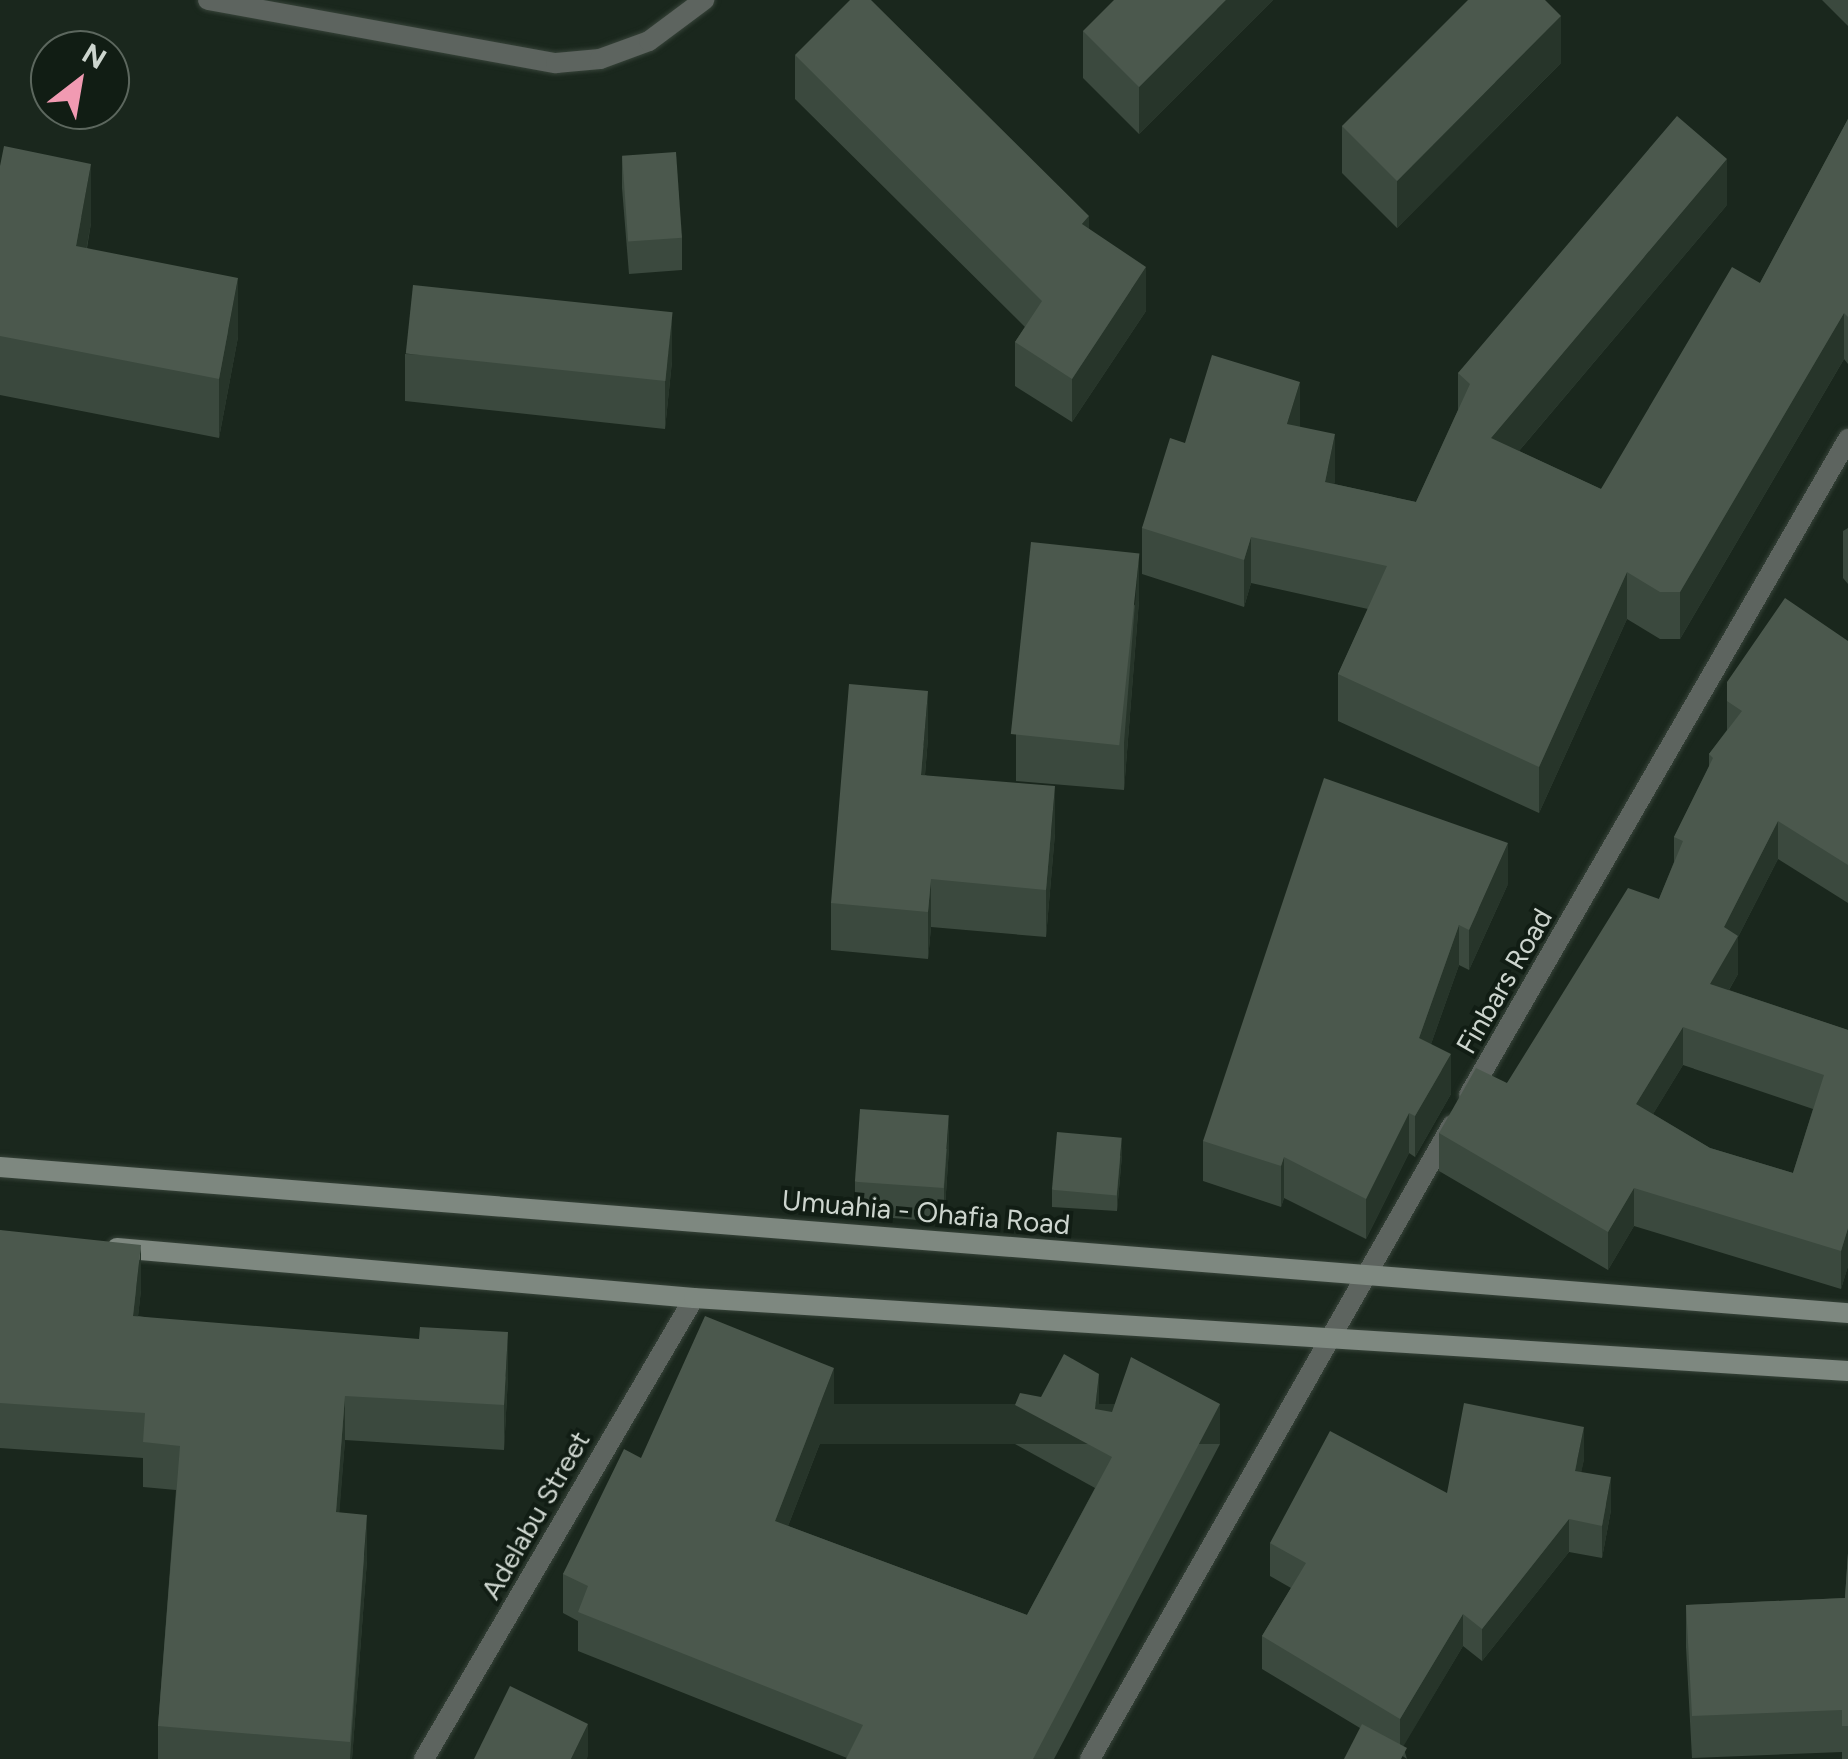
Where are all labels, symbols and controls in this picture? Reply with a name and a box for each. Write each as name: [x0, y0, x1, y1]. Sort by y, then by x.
north arrow: [30, 30, 130, 130]
text: N: [76, 36, 112, 76]
street label: Finbars Road: [1449, 902, 1559, 1060]
street label: Umuahia - Ohafia Road: [780, 1183, 1072, 1241]
street label: Adelabu Street: [473, 1425, 597, 1605]

